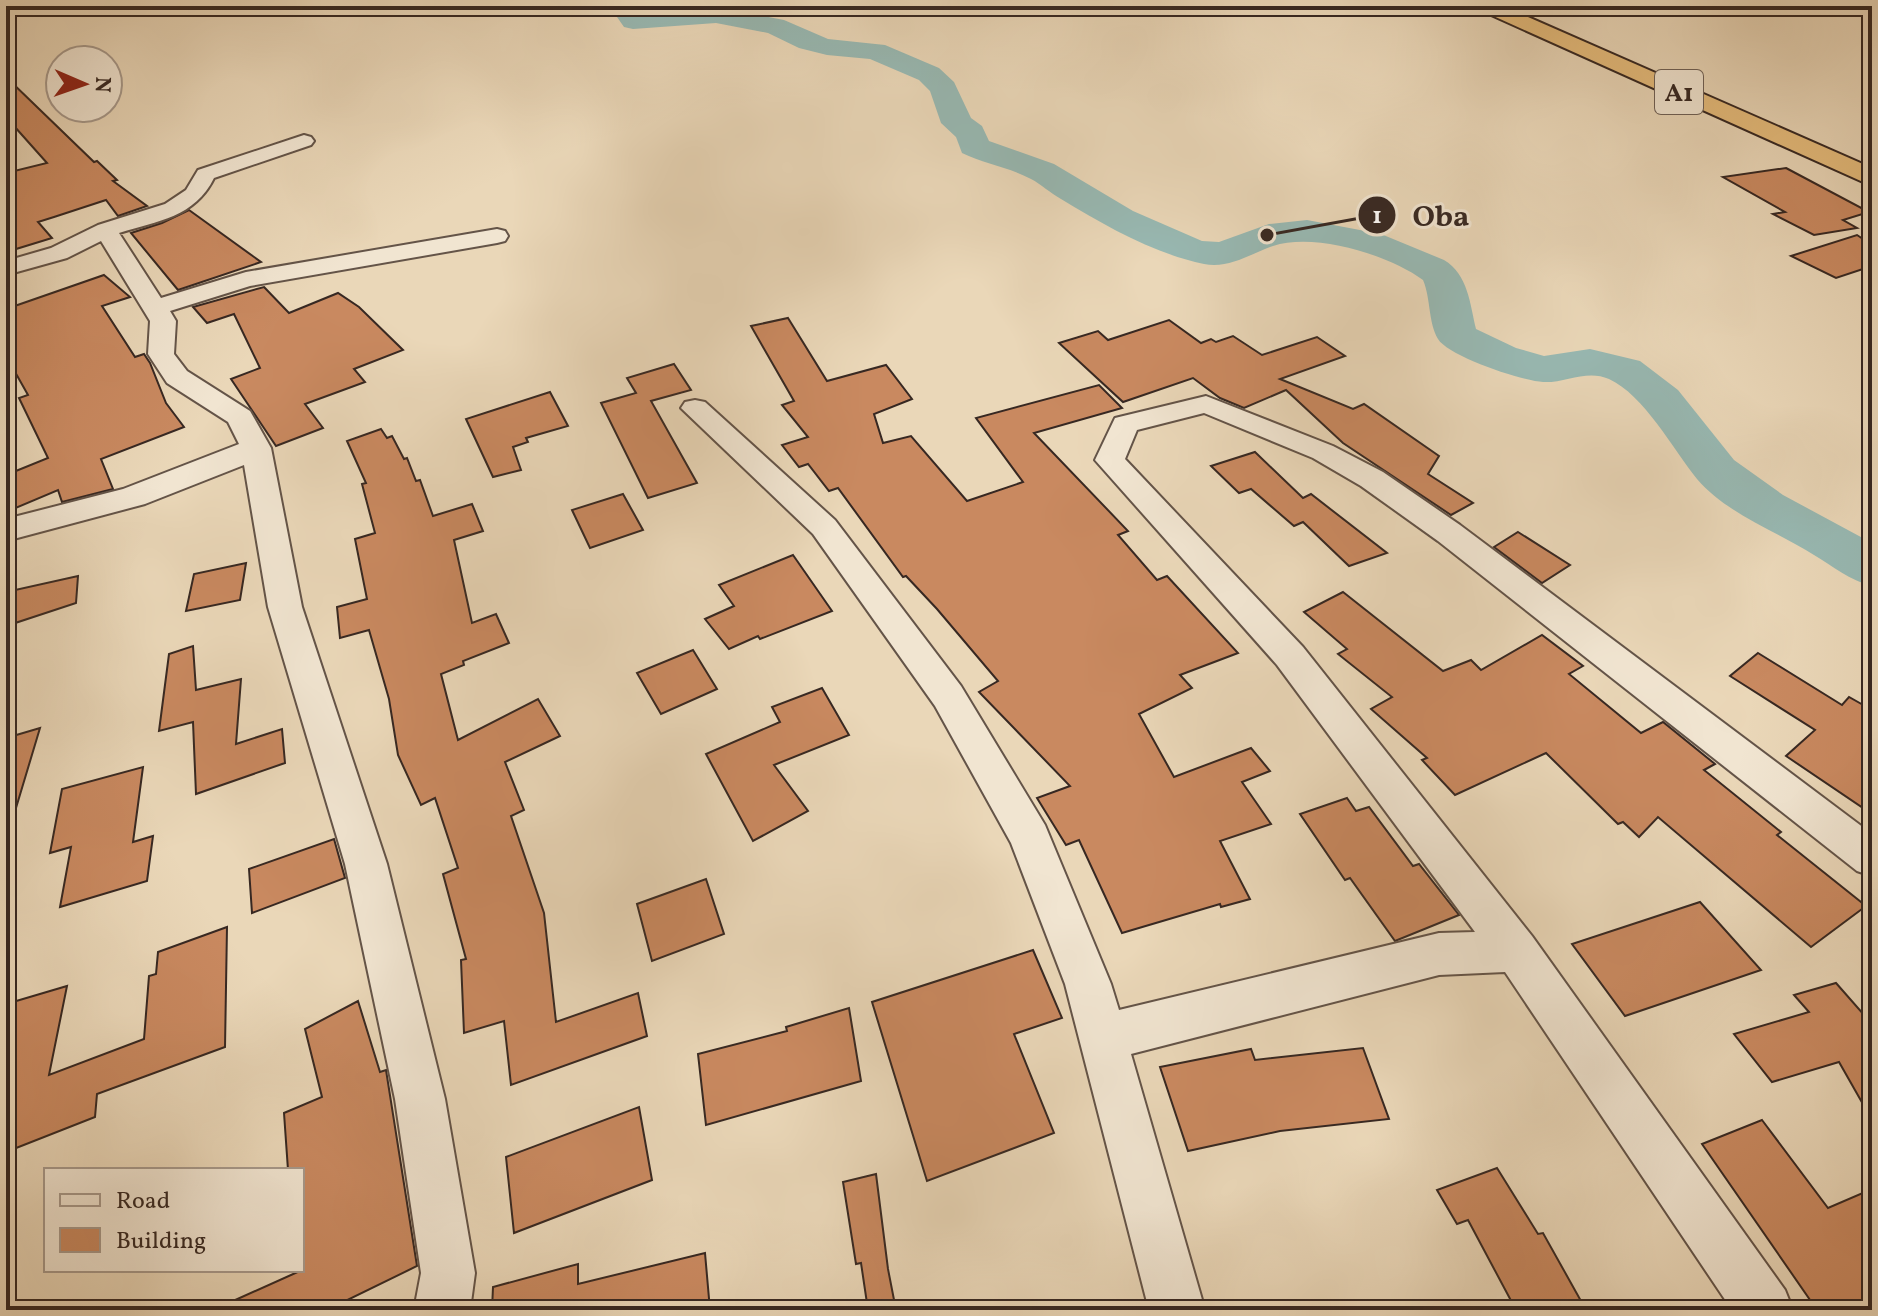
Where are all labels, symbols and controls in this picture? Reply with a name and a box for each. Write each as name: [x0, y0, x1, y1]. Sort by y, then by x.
north arrow: [44, 44, 124, 124]
road number: A1: [1655, 70, 1703, 114]
text: N: [86, 76, 117, 93]
callout: Oba: [1357, 188, 1486, 242]
text: Oba: [1413, 197, 1469, 239]
text: 1: [1372, 200, 1382, 234]
legend: [44, 1168, 304, 1272]
text: Road: [116, 1185, 170, 1219]
text: Building: [116, 1225, 206, 1259]

